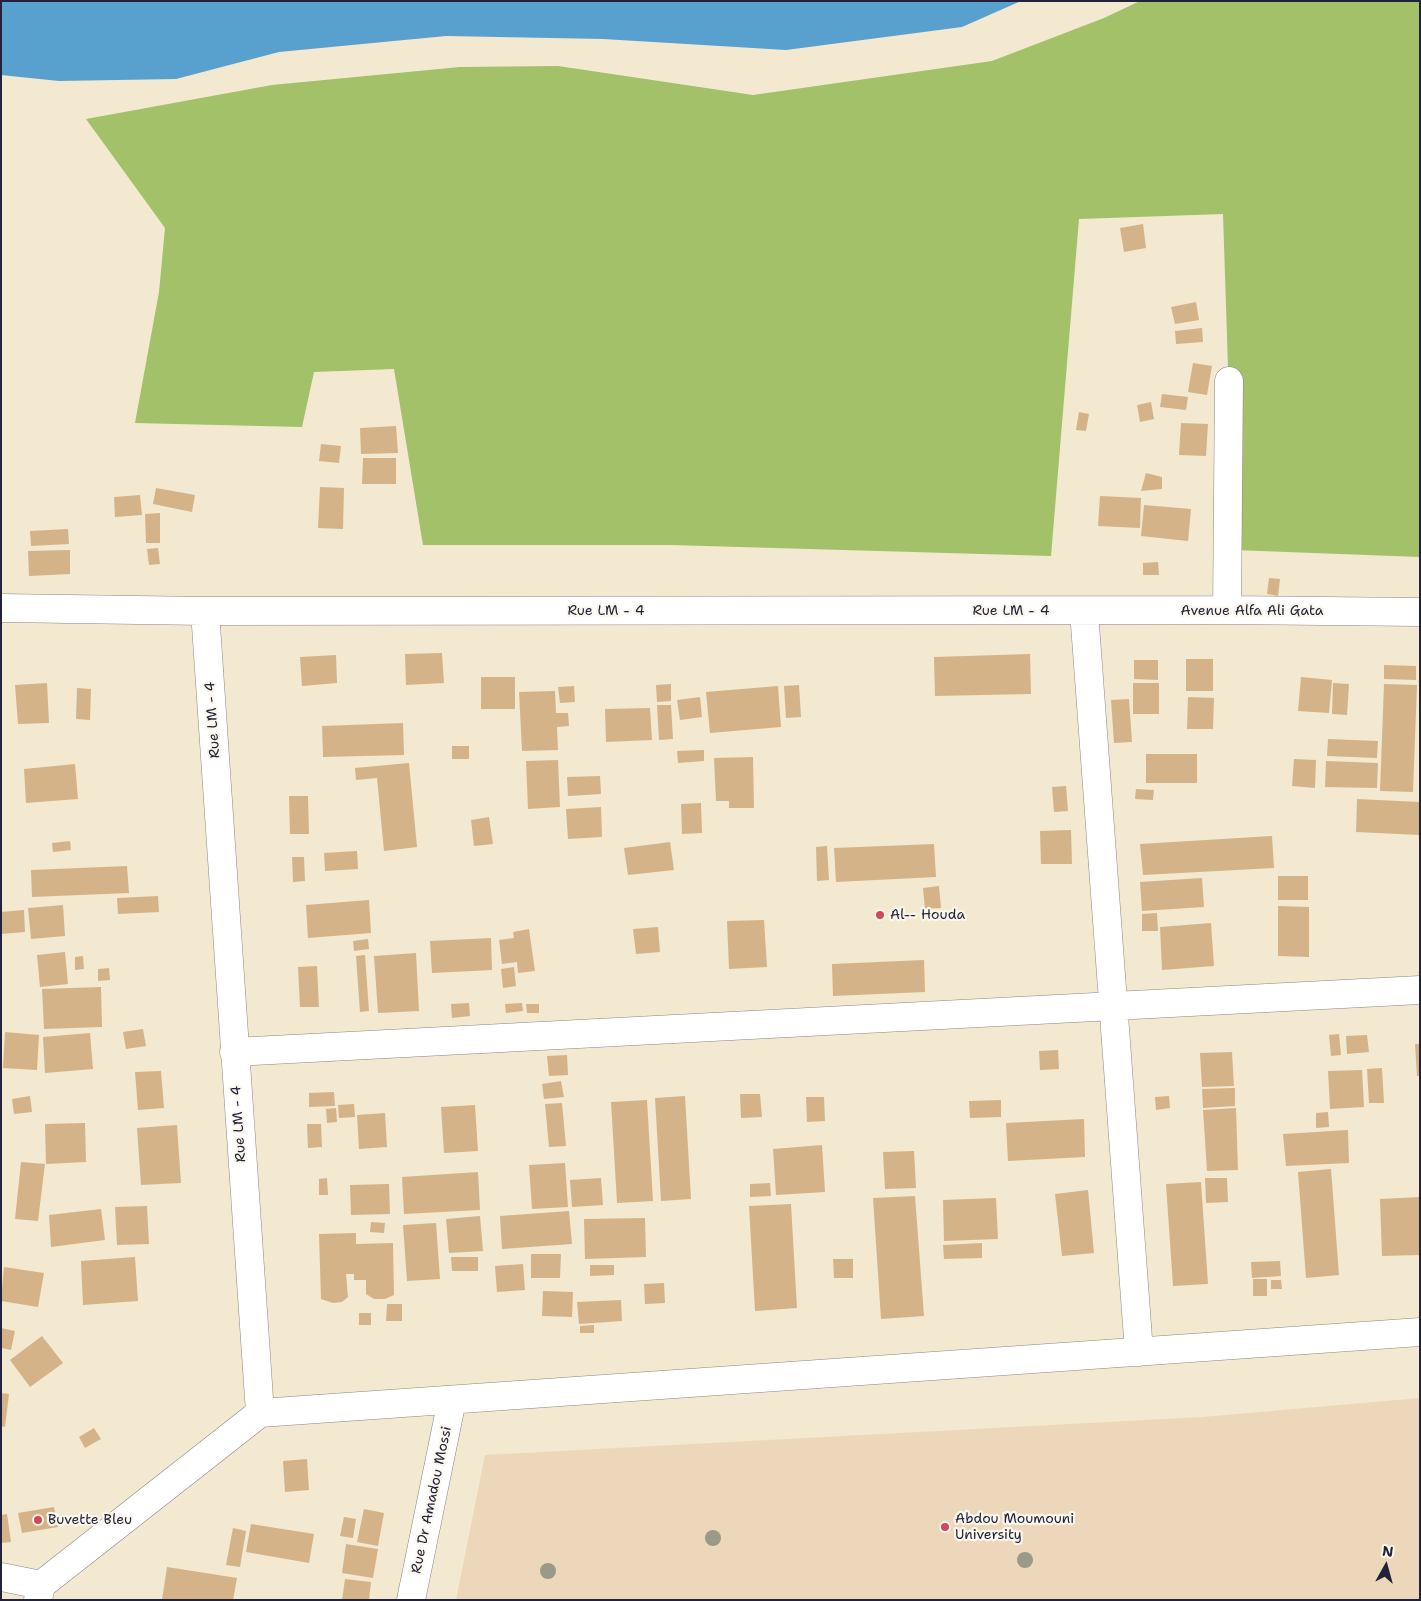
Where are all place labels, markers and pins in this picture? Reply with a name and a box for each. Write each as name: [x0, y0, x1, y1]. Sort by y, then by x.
place label: Al-- Houda: [890, 907, 965, 923]
marker: Al-- Houda: [874, 909, 886, 921]
place label: Abdou Moumouni University: [955, 1511, 1074, 1544]
place label: Buvette Bleu: [48, 1512, 132, 1528]
marker: Buvette Bleu: [32, 1514, 44, 1526]
marker: Abdou Moumouni University: [939, 1521, 951, 1533]

